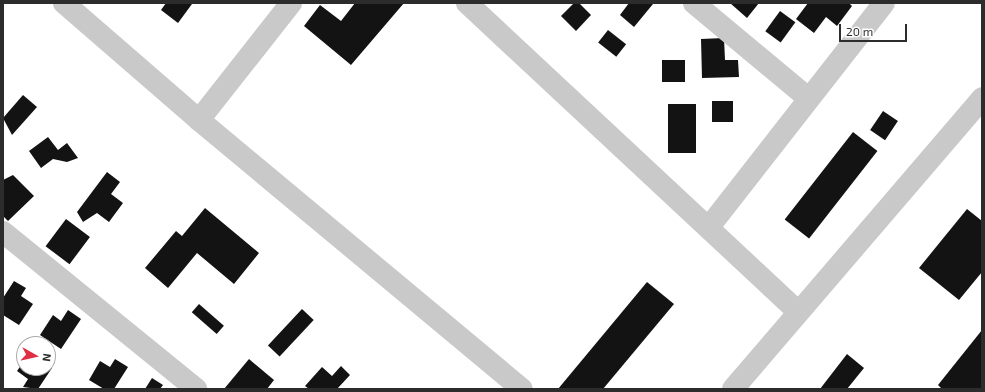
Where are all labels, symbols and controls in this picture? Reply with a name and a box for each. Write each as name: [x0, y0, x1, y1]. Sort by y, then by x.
scale bar: [841, 16, 909, 42]
text: 20 m: [846, 24, 873, 38]
north arrow: [16, 336, 56, 376]
text: N: [40, 353, 54, 362]

